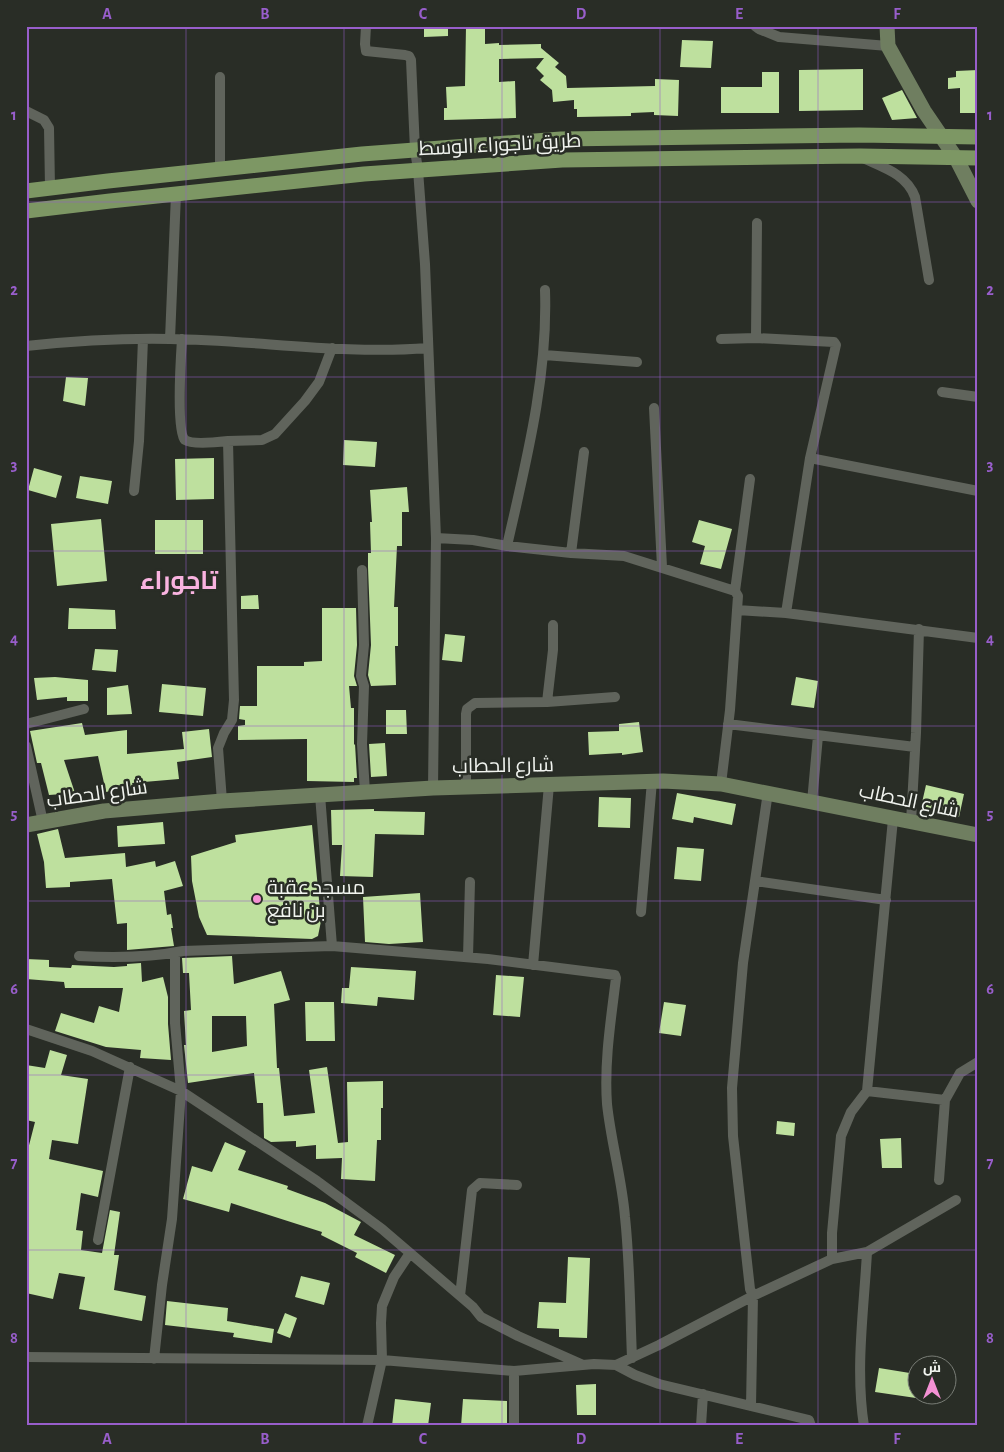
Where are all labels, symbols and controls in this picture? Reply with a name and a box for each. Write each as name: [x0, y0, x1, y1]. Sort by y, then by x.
text: A: [102, 6, 112, 22]
text: B: [260, 6, 270, 22]
text: C: [419, 6, 428, 22]
text: D: [576, 6, 587, 22]
text: E: [735, 6, 743, 22]
text: F: [893, 6, 901, 22]
text: 1: [11, 107, 17, 123]
text: 1: [987, 107, 993, 123]
street label: طريق تاجوراء الوسط: [418, 131, 582, 161]
text: 2: [10, 282, 18, 298]
text: 2: [986, 282, 994, 298]
text: 3: [11, 457, 18, 473]
text: 3: [987, 457, 994, 473]
district label: تاجوراء: [140, 569, 219, 595]
text: 4: [10, 631, 18, 647]
text: 4: [986, 631, 994, 647]
street label: شارع الحطاب: [452, 755, 554, 780]
street label: شارع الحطاب: [45, 777, 149, 814]
street label: شارع الحطاب: [857, 781, 961, 824]
text: 5: [11, 806, 18, 822]
text: 5: [987, 806, 994, 822]
place label: مسجد عقبة بن نافع: [267, 878, 365, 924]
marker: مسجد عقبة بن نافع: [251, 893, 263, 905]
text: 6: [10, 981, 18, 997]
text: 6: [986, 981, 994, 997]
text: 7: [11, 1155, 18, 1171]
text: 7: [987, 1155, 994, 1171]
text: 8: [10, 1330, 18, 1346]
text: 8: [986, 1330, 994, 1346]
north arrow: [906, 1354, 956, 1404]
text: ش: [923, 1359, 941, 1376]
text: A: [102, 1431, 112, 1447]
text: B: [260, 1431, 270, 1447]
text: C: [419, 1431, 428, 1447]
text: D: [576, 1431, 587, 1447]
text: E: [735, 1431, 743, 1447]
text: F: [893, 1431, 901, 1447]

